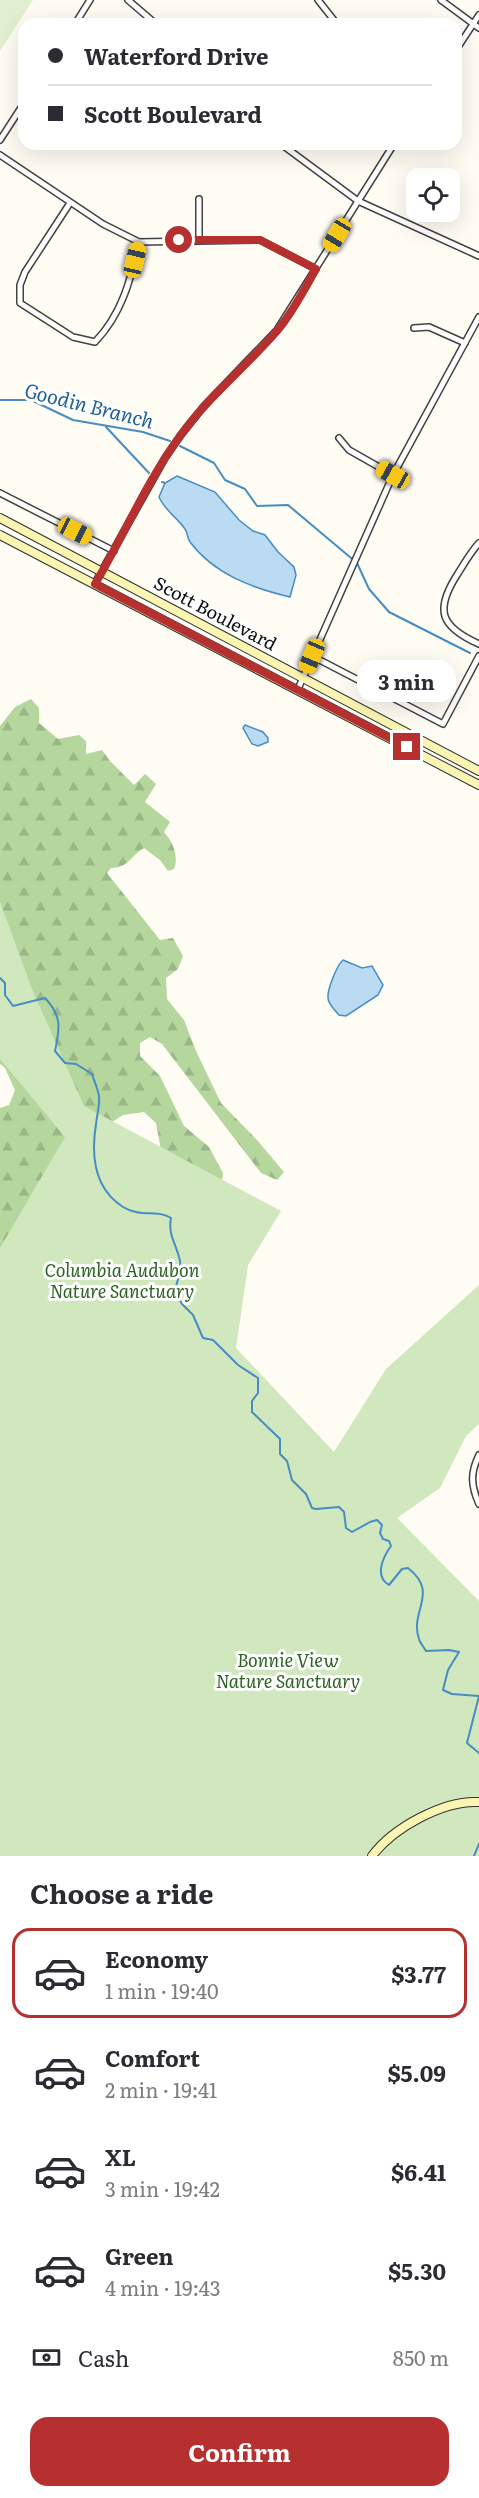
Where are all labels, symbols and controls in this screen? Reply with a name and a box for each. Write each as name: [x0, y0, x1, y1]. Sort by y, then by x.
text: Waterford Drive: [84, 39, 268, 72]
text: Scott Boulevard: [84, 97, 262, 130]
map controls: [406, 168, 460, 222]
button: locate: [406, 168, 460, 222]
car: [320, 215, 354, 255]
route start: [165, 226, 192, 253]
car: [122, 240, 148, 280]
water label: Goodin Branch: [22, 374, 158, 435]
car: [373, 458, 413, 492]
car: [55, 515, 95, 547]
street label: Scott Boulevard: [149, 569, 282, 657]
car: [297, 636, 327, 676]
callout: 3 min: [358, 660, 456, 702]
text: 3 min: [378, 666, 435, 696]
route end: [393, 733, 420, 760]
park label: Columbia Audubon Nature Sanctuary: [45, 1256, 200, 1304]
park label: Bonnie View Nature Sanctuary: [216, 1646, 360, 1694]
text: Choose a ride: [30, 1872, 213, 1912]
text: Economy: [105, 1942, 208, 1975]
icon: car: [33, 1946, 87, 2000]
text: $3.77: [391, 1957, 446, 1990]
text: 1 min · 19:40: [105, 1975, 219, 2005]
text: Comfort: [105, 2041, 200, 2074]
icon: car: [33, 2045, 87, 2099]
text: $5.09: [387, 2056, 446, 2089]
text: 2 min · 19:41: [105, 2074, 217, 2104]
text: XL: [105, 2140, 136, 2173]
icon: car: [33, 2144, 87, 2198]
text: $6.41: [391, 2155, 446, 2188]
text: 3 min · 19:42: [105, 2173, 220, 2203]
text: Green: [105, 2239, 174, 2272]
icon: car: [33, 2243, 87, 2297]
text: $5.30: [388, 2254, 446, 2287]
text: 4 min · 19:43: [105, 2272, 221, 2302]
icon: cash: [30, 2341, 63, 2374]
text: Cash: [78, 2341, 129, 2374]
text: 850 m: [393, 2342, 449, 2372]
button: Confirm: [30, 2417, 449, 2486]

